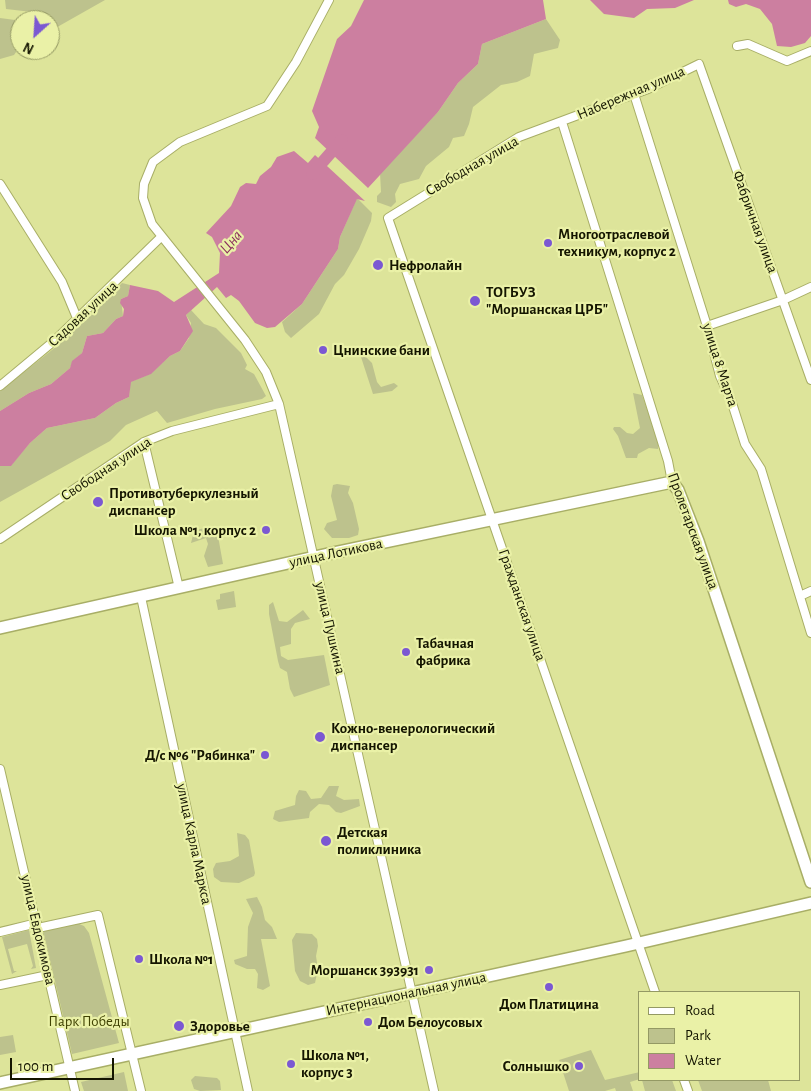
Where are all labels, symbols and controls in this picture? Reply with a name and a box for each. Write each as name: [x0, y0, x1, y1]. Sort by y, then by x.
north arrow: [10, 10, 60, 60]
text: N: [21, 39, 36, 56]
street label: Набережная улица: [574, 62, 688, 124]
street label: Свободная улица: [422, 132, 522, 200]
street label: Фабричная улица: [728, 168, 782, 276]
place label: Многоотраслевой техникум, корпус 2: [558, 225, 676, 260]
water label: Цна: [216, 226, 246, 258]
marker: Многоотраслевой техникум, корпус 2: [542, 237, 554, 249]
place label: Нефролайн: [389, 256, 462, 274]
marker: Нефролайн: [371, 258, 385, 272]
street label: Садовая улица: [44, 277, 122, 351]
place label: ТОГБУЗ "Моршанская ЦРБ": [486, 283, 608, 318]
marker: ТОГБУЗ "Моршанская ЦРБ": [468, 294, 482, 308]
street label: улица 8 Марта: [698, 321, 742, 409]
place label: Цнинские бани: [333, 341, 430, 359]
marker: Цнинские бани: [317, 344, 329, 356]
street label: Свободная улица: [57, 433, 155, 505]
street label: Пролетарская улица: [664, 470, 722, 592]
place label: Противотуберкулезный диспансер: [109, 484, 259, 519]
marker: Противотуберкулезный диспансер: [91, 495, 105, 509]
place label: Школа №1, корпус 2: [134, 521, 256, 539]
marker: Школа №1, корпус 2: [260, 524, 272, 536]
street label: улица Лотикова: [288, 534, 384, 572]
street label: Гражданская улица: [494, 546, 550, 664]
street label: улица Пушкина: [311, 580, 349, 676]
place label: Табачная фабрика: [416, 634, 474, 669]
marker: Табачная фабрика: [400, 646, 412, 658]
place label: Кожно-венерологический диспансер: [331, 719, 495, 754]
marker: Кожно-венерологический диспансер: [313, 730, 327, 744]
place label: Д/с №6 "Рябинка": [145, 746, 255, 764]
marker: Д/с №6 "Рябинка": [259, 749, 271, 761]
street label: улица Карла Маркса: [172, 782, 216, 906]
place label: Детская поликлиника: [337, 823, 421, 858]
marker: Детская поликлиника: [319, 834, 333, 848]
street label: улица Евдокимова: [17, 873, 59, 987]
place label: Школа №1: [149, 950, 213, 968]
marker: Школа №1: [133, 953, 145, 965]
place label: Моршанск 393931: [311, 961, 419, 979]
marker: Моршанск 393931: [423, 964, 435, 976]
street label: Интернациональная улица: [324, 968, 488, 1020]
marker: Дом Платицина: [543, 981, 555, 993]
legend: [638, 991, 801, 1081]
place label: Дом Платицина: [499, 995, 599, 1013]
text: Road: [685, 1003, 715, 1018]
park label: Парк Победы: [48, 1012, 130, 1030]
place label: Дом Белоусовых: [378, 1013, 482, 1031]
marker: Дом Белоусовых: [362, 1016, 374, 1028]
place label: Здоровье: [190, 1017, 250, 1035]
marker: Здоровье: [172, 1019, 186, 1033]
text: Park: [685, 1028, 711, 1043]
place label: Школа №1, корпус 3: [301, 1046, 369, 1081]
scale bar: [12, 1048, 116, 1080]
text: Water: [685, 1053, 721, 1068]
place label: Солнышко: [502, 1057, 569, 1075]
marker: Школа №1, корпус 3: [285, 1058, 297, 1070]
text: 100 m: [18, 1059, 53, 1074]
marker: Солнышко: [573, 1060, 585, 1072]

